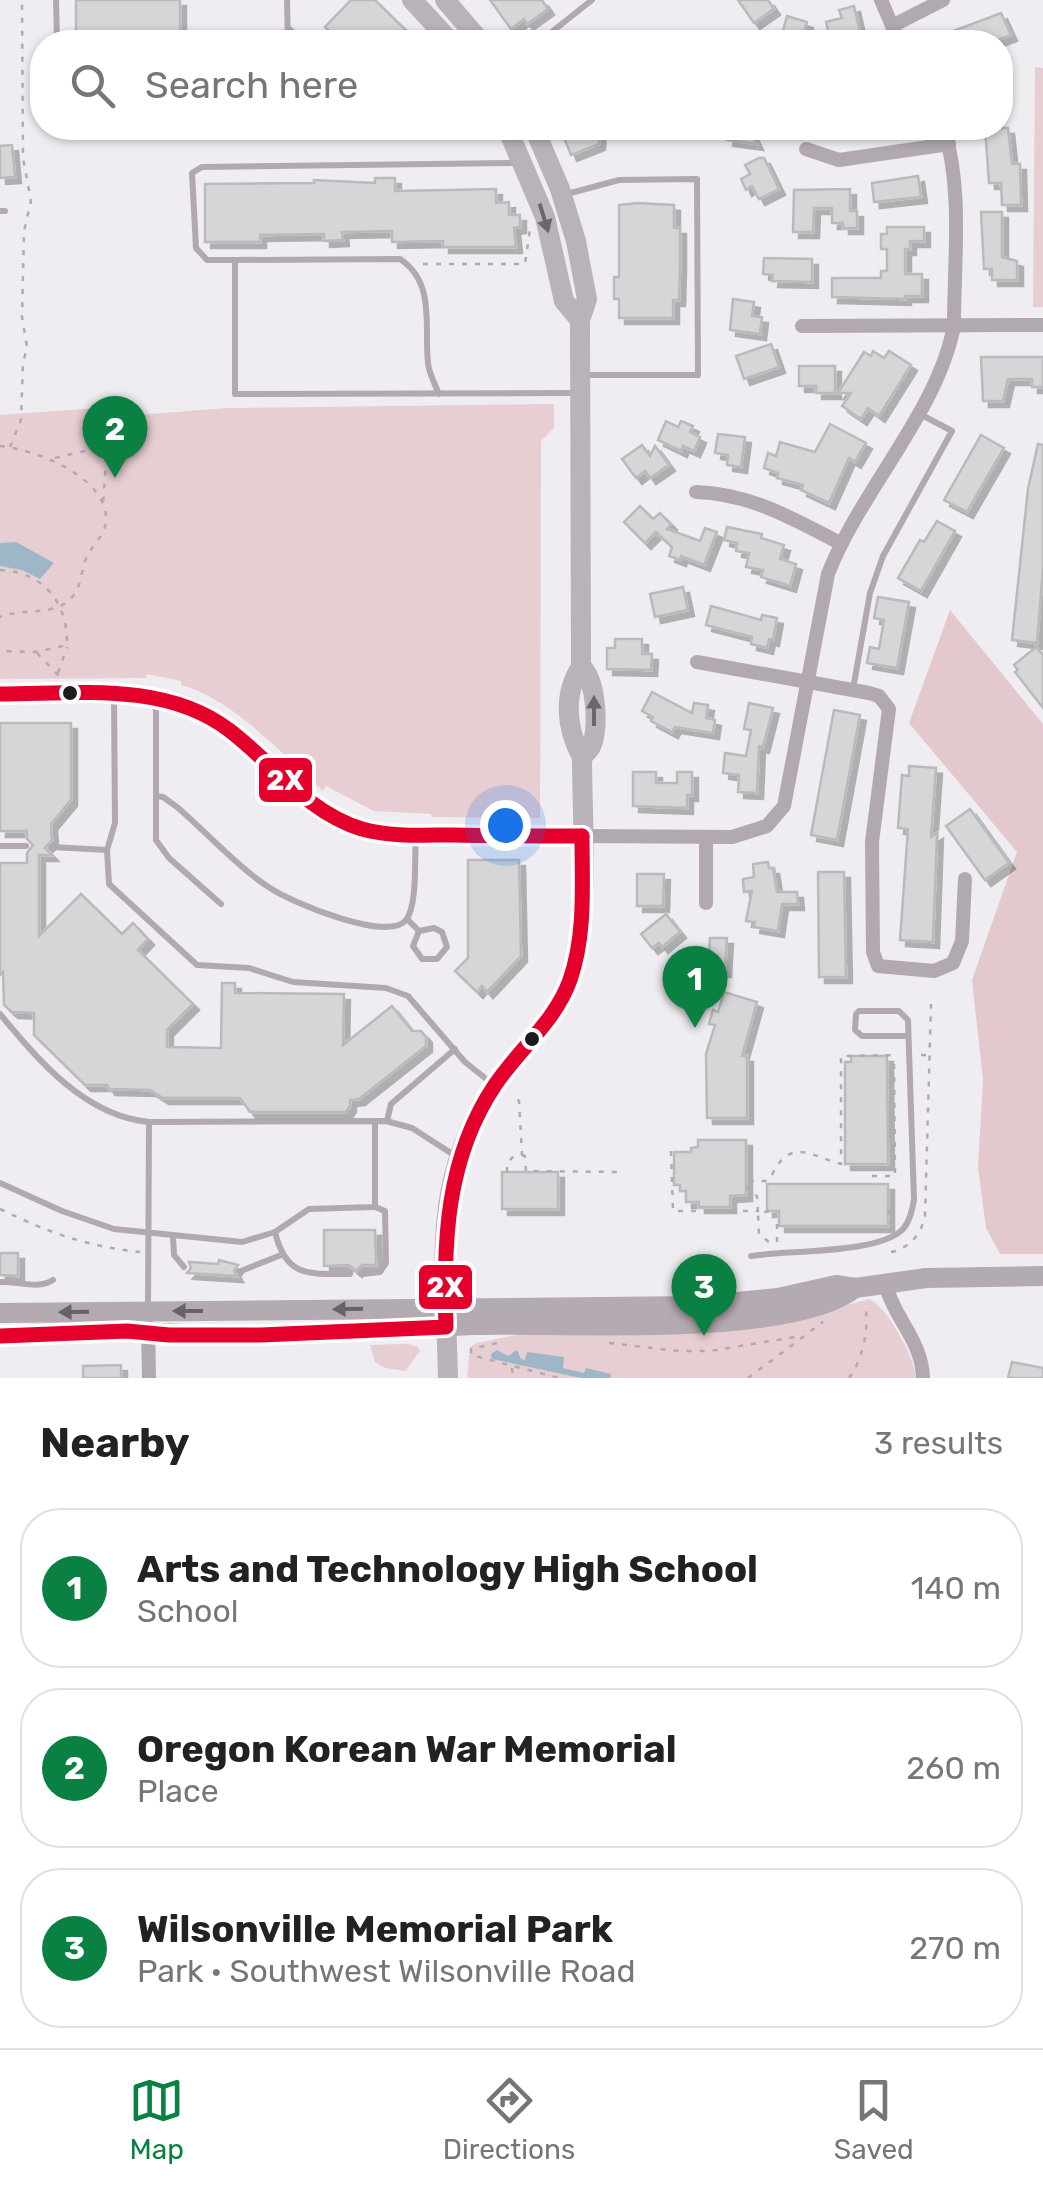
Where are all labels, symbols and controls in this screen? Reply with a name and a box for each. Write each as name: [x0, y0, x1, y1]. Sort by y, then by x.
search box: [30, 30, 1013, 140]
icon: search: [65, 58, 120, 113]
text: Search here: [145, 62, 358, 108]
one-way arrow: [537, 203, 552, 233]
pin: 2: [82, 396, 148, 478]
unlabelled marker: [60, 683, 80, 703]
one-way arrow: [586, 695, 602, 727]
line badge: 2X: [257, 756, 314, 804]
text: 2X: [266, 764, 304, 797]
your location: [480, 800, 531, 851]
pin: 1: [662, 946, 728, 1028]
unlabelled marker: [522, 1029, 542, 1049]
pin: 3: [672, 1254, 736, 1336]
line badge: 2X: [417, 1263, 474, 1311]
text: 2X: [426, 1271, 464, 1304]
one-way arrow: [331, 1302, 363, 1318]
one-way arrow: [171, 1303, 203, 1319]
one-way arrow: [57, 1304, 89, 1320]
text: Nearby: [40, 1418, 190, 1468]
text: 3 results: [874, 1424, 1003, 1462]
text: Arts and Technology High School: [137, 1546, 758, 1592]
text: 1: [67, 1569, 82, 1607]
text: 140 m: [911, 1569, 1001, 1607]
text: School: [137, 1592, 239, 1630]
text: Oregon Korean War Memorial: [137, 1726, 677, 1772]
text: 2: [64, 1749, 85, 1787]
text: 260 m: [906, 1749, 1001, 1787]
text: Place: [137, 1772, 219, 1810]
text: Wilsonville Memorial Park: [137, 1906, 613, 1952]
text: 3: [64, 1929, 85, 1967]
text: 270 m: [909, 1929, 1001, 1967]
text: Park · Southwest Wilsonville Road: [137, 1952, 635, 1990]
tab: Map: [129, 2073, 184, 2166]
tab: Directions: [443, 2073, 575, 2166]
tab: Saved: [834, 2073, 914, 2166]

